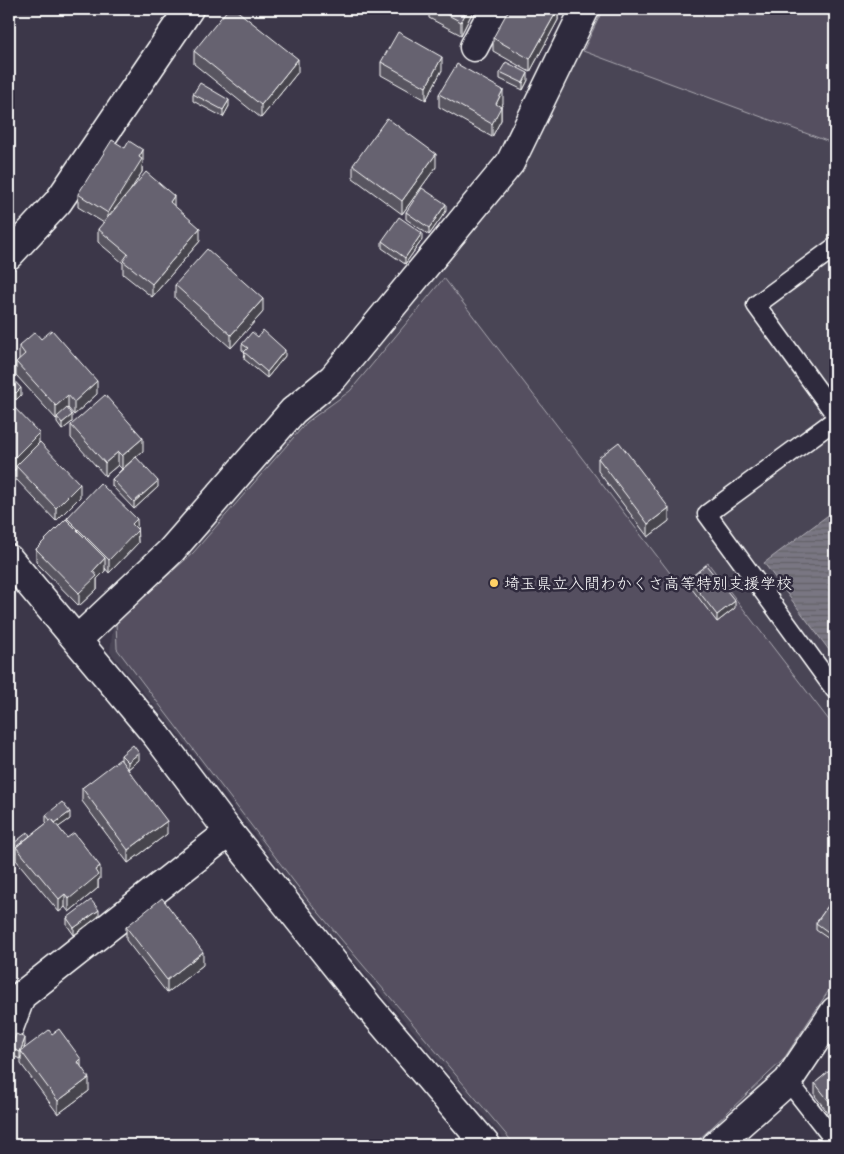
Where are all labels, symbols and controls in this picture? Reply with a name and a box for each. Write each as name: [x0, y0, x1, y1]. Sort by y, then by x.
place label: 埼玉県立入間わかくさ高等特別支援学校: [504, 572, 792, 597]
marker: 埼玉県立入間わかくさ高等特別支援学校: [488, 577, 500, 589]

